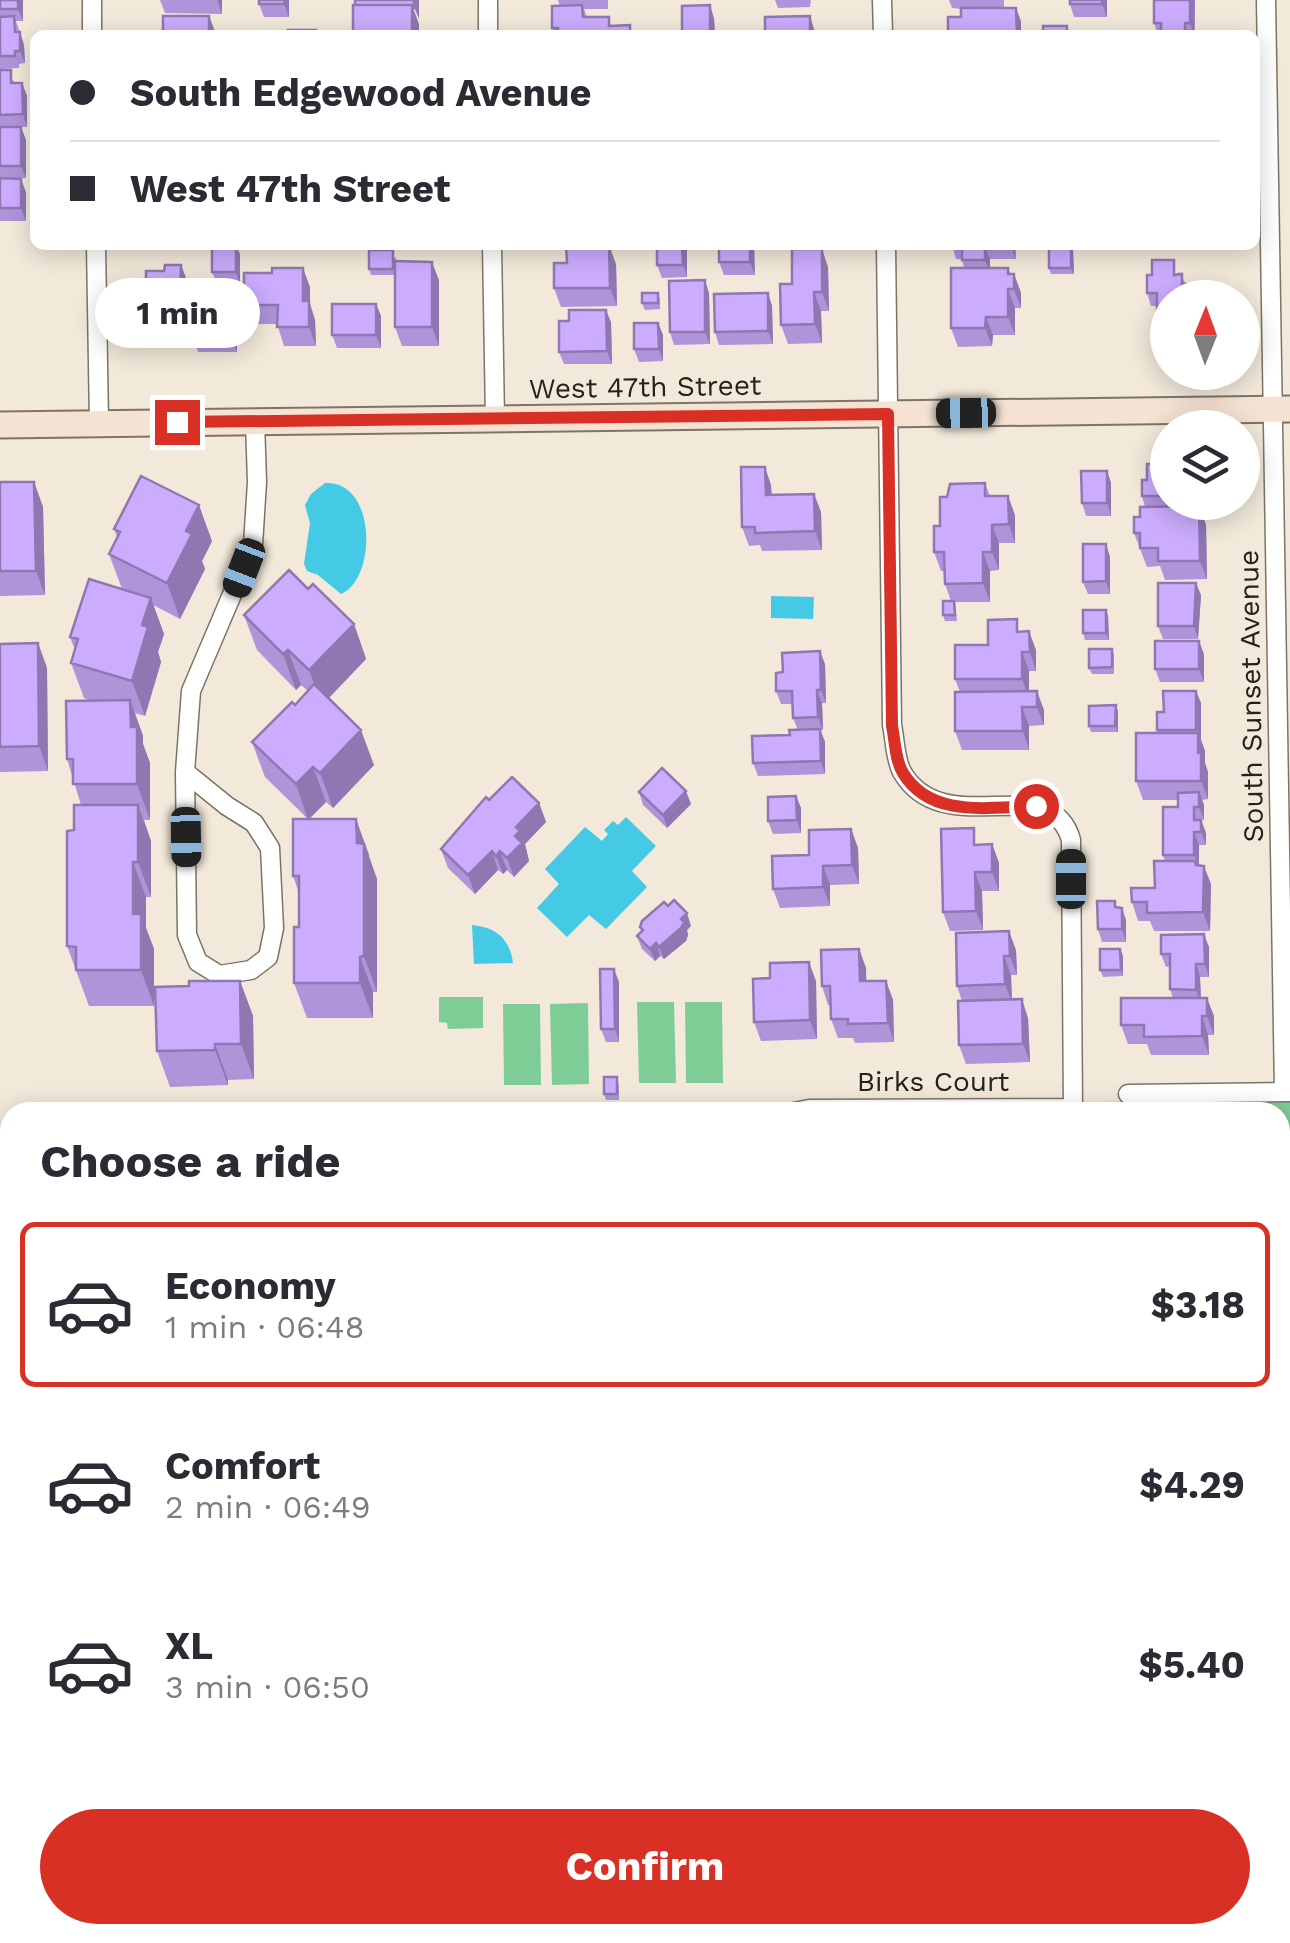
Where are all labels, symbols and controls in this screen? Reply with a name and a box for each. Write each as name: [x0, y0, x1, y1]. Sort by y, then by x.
text: South Edgewood Avenue: [130, 71, 592, 115]
text: West 47th Street: [130, 167, 450, 211]
callout: 1 min: [94, 277, 260, 347]
north arrow: [1150, 280, 1260, 390]
map controls: [1150, 280, 1260, 520]
text: 1 min: [136, 294, 219, 332]
street label: West 47th Street: [528, 368, 762, 406]
car: [936, 397, 996, 429]
route end: [155, 400, 200, 445]
button: layers: [1150, 410, 1260, 520]
car: [219, 535, 269, 601]
street label: South Sunset Avenue: [1232, 549, 1270, 843]
route start: [1014, 784, 1059, 829]
car: [170, 807, 202, 867]
car: [1056, 849, 1086, 909]
street label: Birks Court: [857, 1065, 1010, 1098]
text: Choose a ride: [40, 1135, 340, 1188]
icon: car: [45, 1260, 135, 1350]
text: Economy: [165, 1264, 336, 1308]
text: $3.18: [1151, 1283, 1245, 1327]
text: 1 min · 06:48: [165, 1308, 364, 1346]
icon: car: [45, 1440, 135, 1530]
text: Comfort: [165, 1444, 320, 1488]
text: $4.29: [1139, 1463, 1245, 1507]
text: 2 min · 06:49: [165, 1488, 371, 1526]
icon: car: [45, 1620, 135, 1710]
text: XL: [165, 1624, 213, 1668]
text: $5.40: [1139, 1643, 1245, 1687]
text: 3 min · 06:50: [165, 1668, 370, 1706]
button: Confirm: [40, 1809, 1250, 1924]

